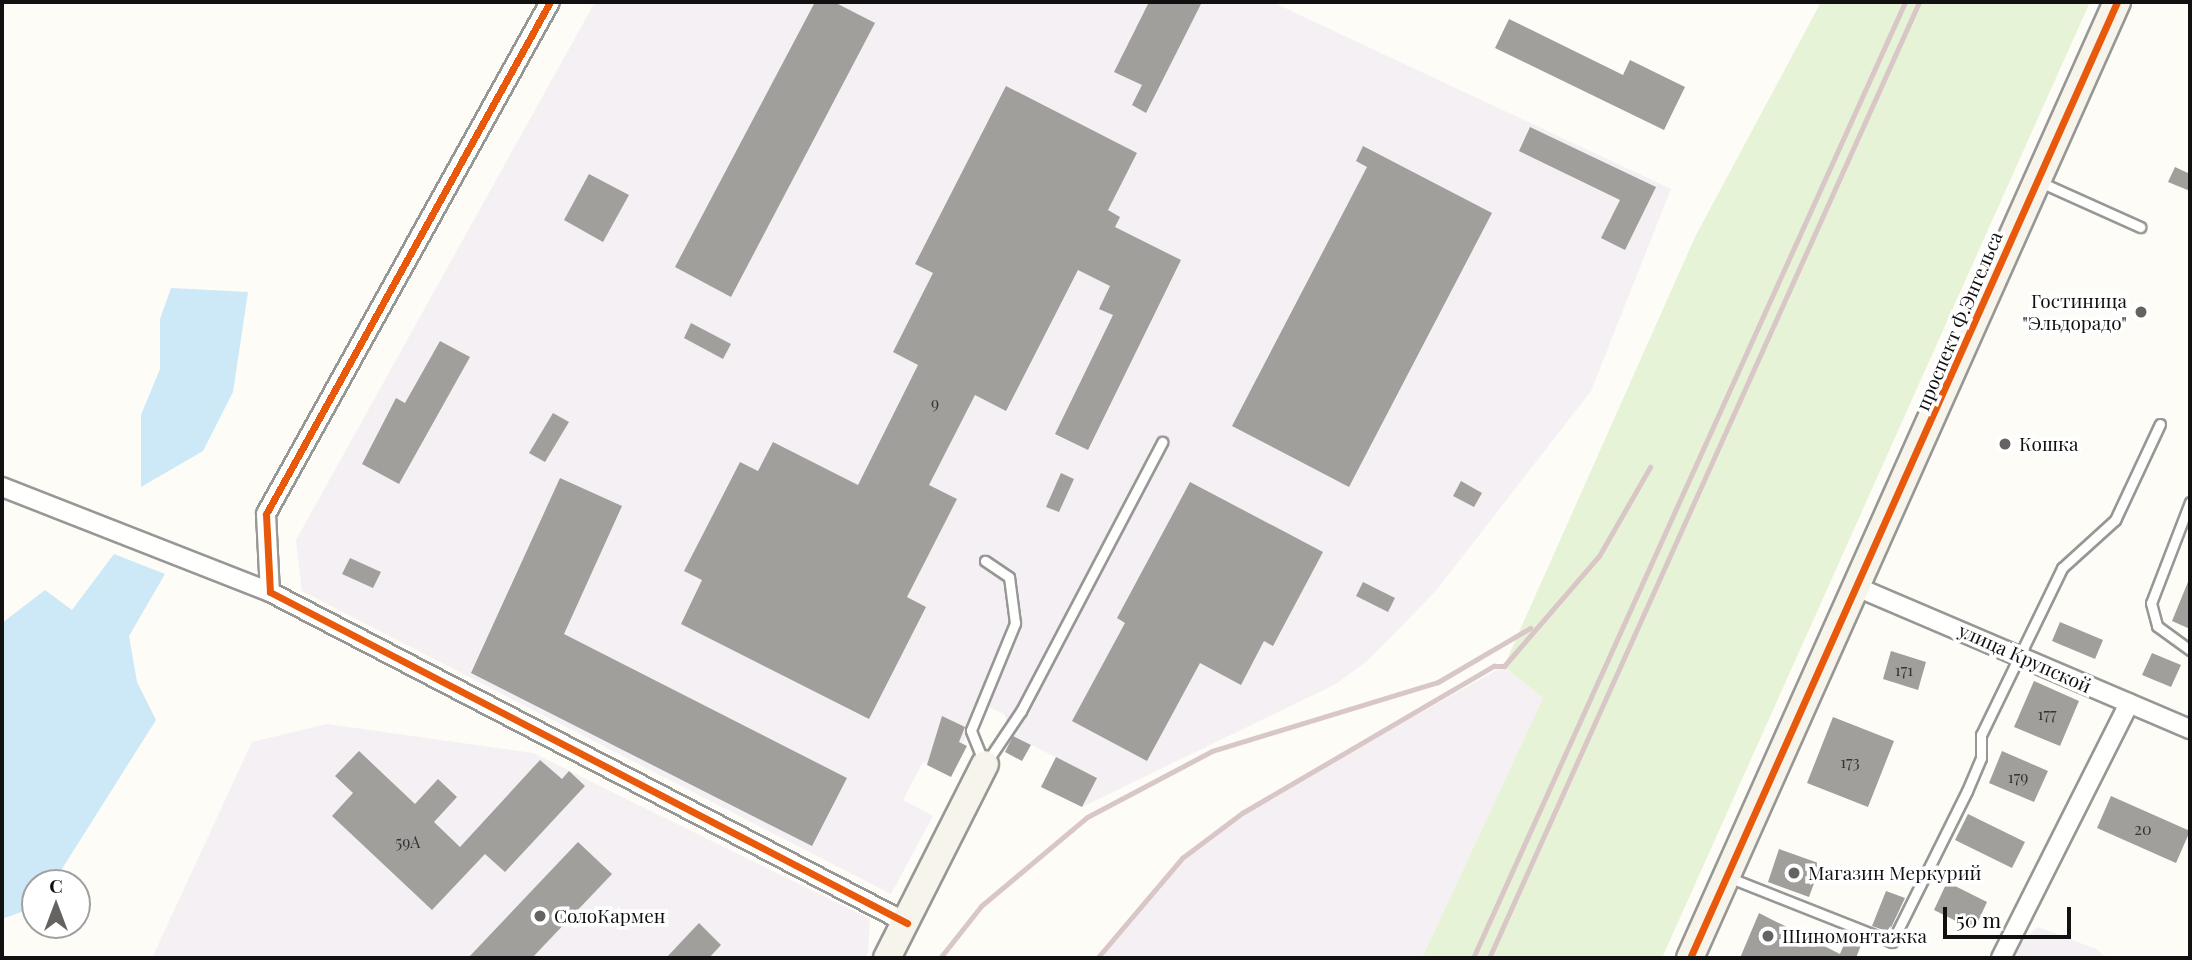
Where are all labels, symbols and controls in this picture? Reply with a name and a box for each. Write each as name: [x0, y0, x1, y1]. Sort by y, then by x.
street label: проспект Ф.Энгельса: [1911, 228, 2007, 414]
place label: Гостиница "Эльдорадо": [2022, 290, 2127, 334]
marker: Гостиница "Эльдорадо": [2133, 304, 2149, 320]
house number: 9: [931, 393, 939, 413]
place label: Кошка: [2019, 433, 2078, 455]
marker: Кошка: [1997, 436, 2013, 452]
street label: улица Крупской: [1955, 619, 2095, 697]
house number: 171: [1895, 660, 1913, 680]
house number: 177: [2038, 704, 2056, 724]
house number: 173: [1840, 752, 1860, 772]
house number: 179: [2008, 767, 2028, 787]
house number: 20: [2134, 819, 2152, 839]
house number: 59А: [396, 832, 420, 852]
place label: Магазин Меркурий: [1808, 862, 1981, 884]
marker: Магазин Меркурий: [1786, 865, 1802, 881]
north arrow: [21, 869, 91, 939]
text: С: [49, 872, 63, 898]
scale bar: [1947, 894, 2075, 938]
place label: СолоКармен: [554, 905, 665, 927]
text: 50 m: [1956, 905, 2001, 933]
marker: СолоКармен: [532, 908, 548, 924]
place label: Шиномонтажка: [1782, 925, 1927, 947]
marker: Шиномонтажка: [1760, 928, 1776, 944]

